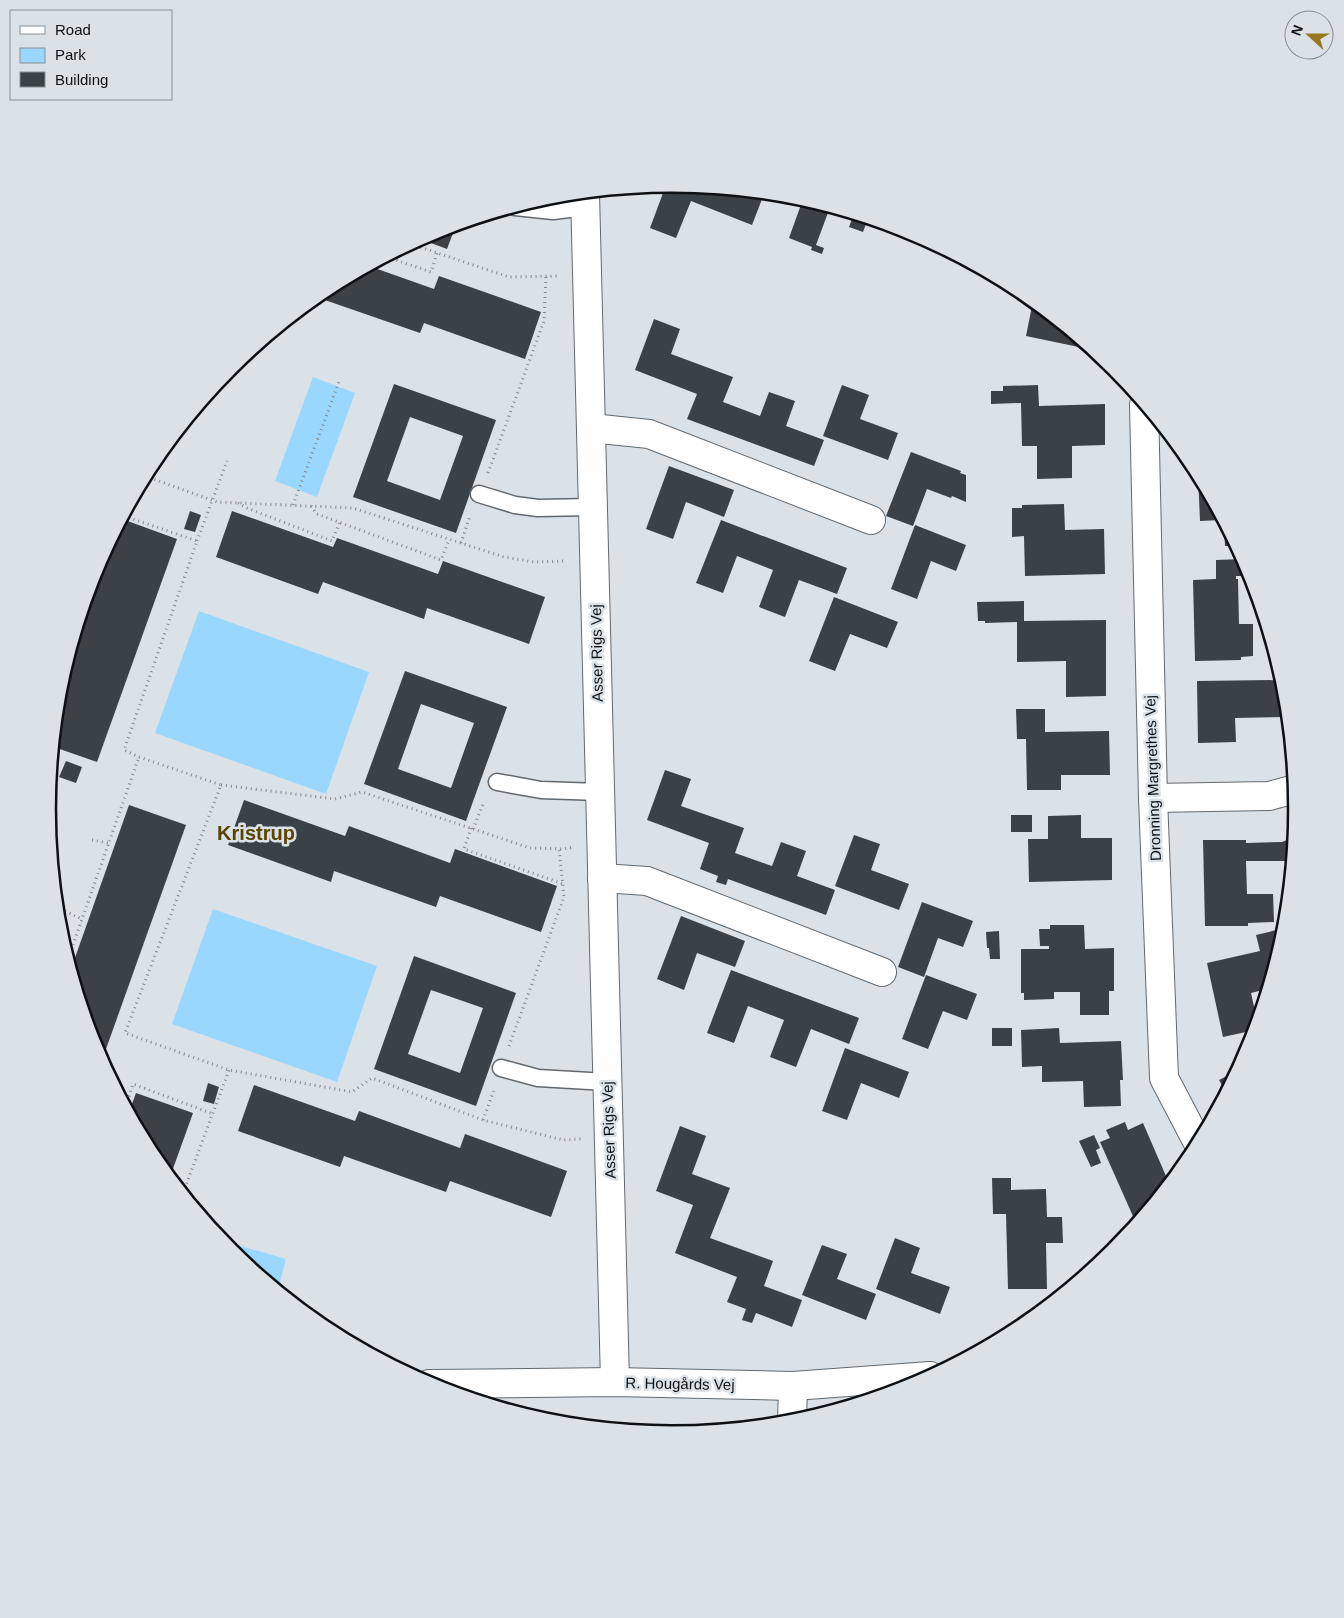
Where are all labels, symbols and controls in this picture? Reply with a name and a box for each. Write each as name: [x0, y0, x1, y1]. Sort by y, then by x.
legend: [10, 10, 172, 100]
north arrow: [1284, 10, 1334, 60]
text: Road: [55, 21, 91, 38]
text: N: [1288, 23, 1306, 38]
text: Park: [55, 46, 86, 63]
text: Building: [55, 71, 108, 88]
street label: Asser Rigs Vej: [587, 604, 606, 702]
street label: Dronning Margrethes Vej: [1141, 695, 1164, 861]
district label: Kristrup: [217, 822, 295, 844]
street label: Asser Rigs Vej: [598, 1081, 619, 1179]
street label: R. Hougårds Vej: [625, 1374, 735, 1393]

